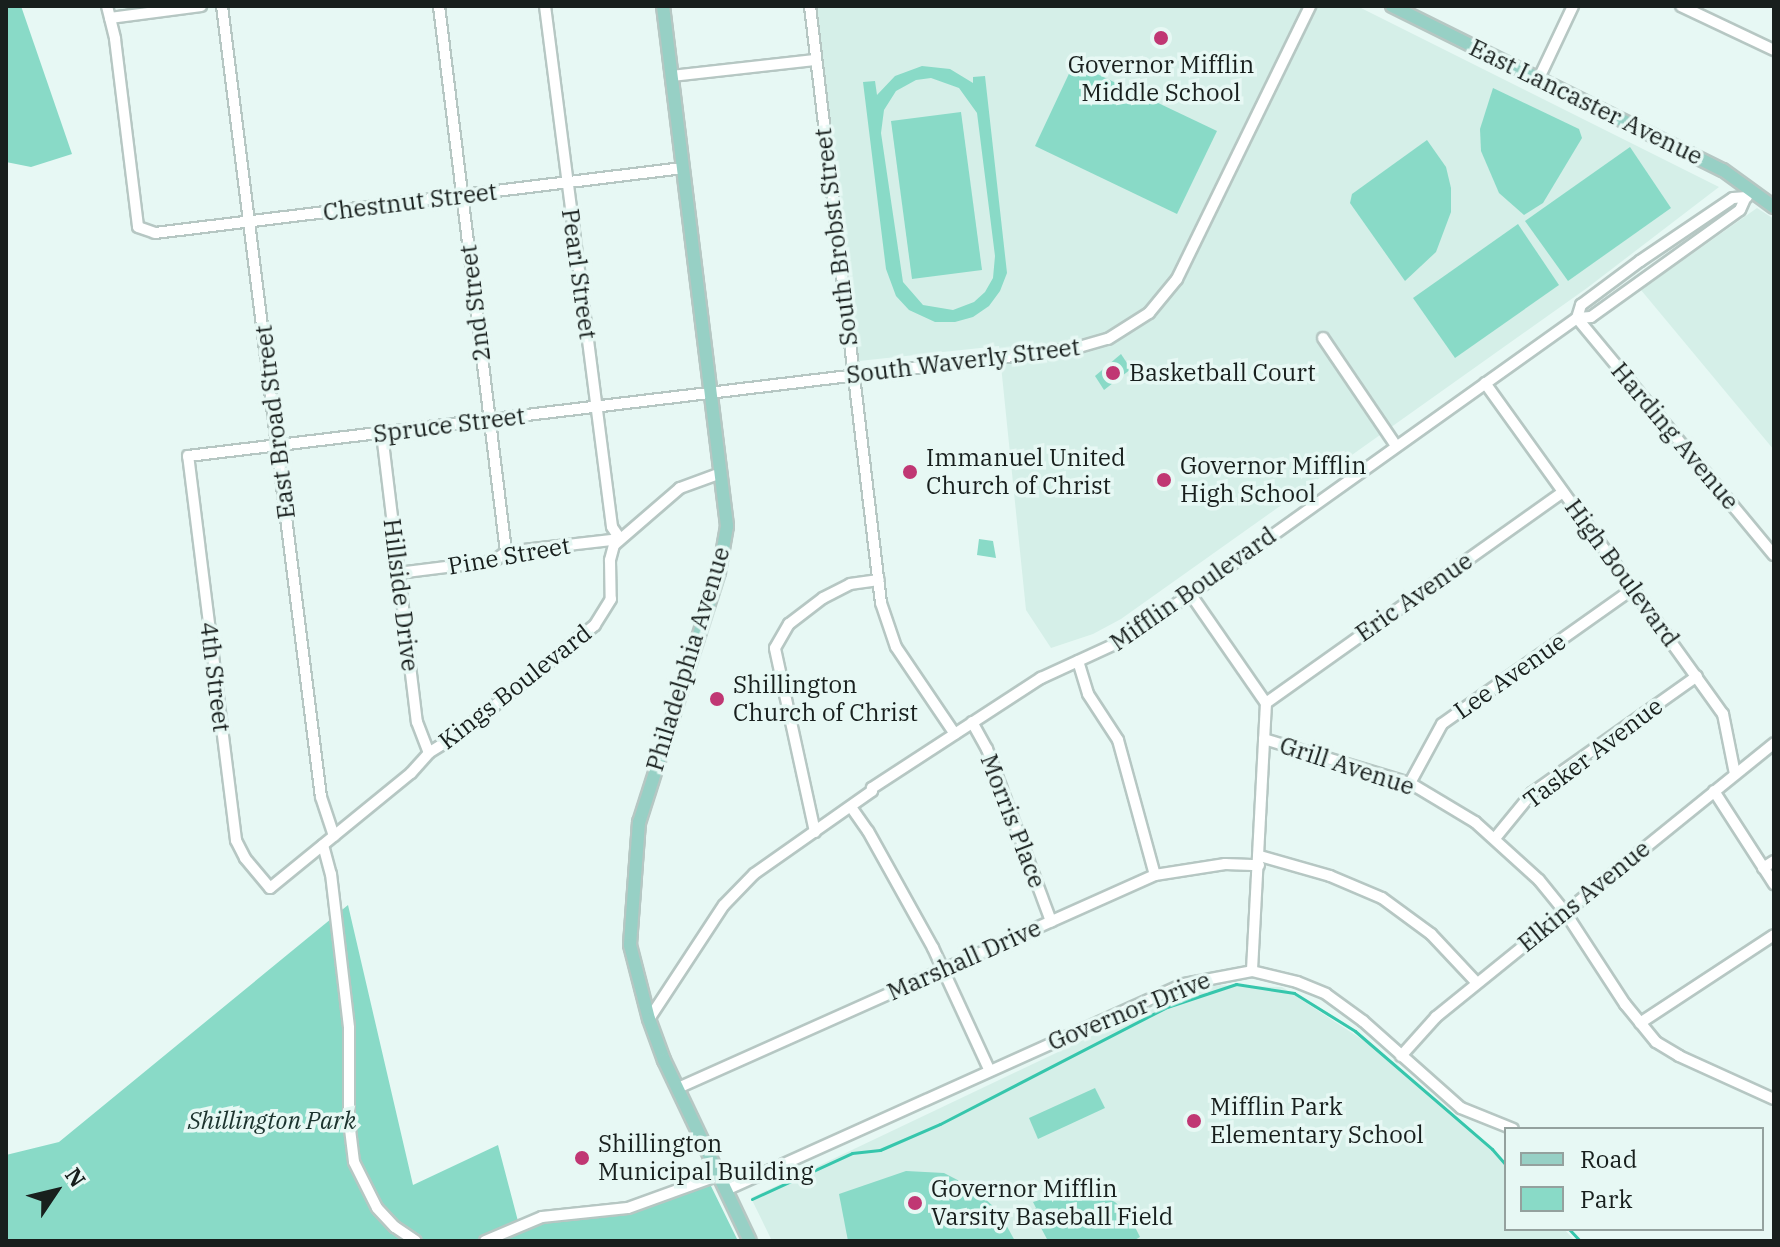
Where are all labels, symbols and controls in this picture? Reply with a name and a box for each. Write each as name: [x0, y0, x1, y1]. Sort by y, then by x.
marker: Governor Mifflin Middle School: [1152, 29, 1170, 47]
street label: East Lancaster Avenue: [1465, 33, 1707, 171]
place label: Governor Mifflin Middle School: [1068, 51, 1254, 107]
street label: South Brobst Street: [808, 127, 864, 347]
street label: Chestnut Street: [321, 177, 499, 227]
street label: Pearl Street: [556, 207, 602, 341]
street label: 2nd Street: [454, 243, 496, 363]
street label: East Broad Street: [249, 323, 301, 521]
street label: South Waverly Street: [845, 332, 1081, 390]
street label: Harding Avenue: [1605, 357, 1745, 515]
place label: Basketball Court: [1129, 359, 1316, 387]
marker: Basketball Court: [1104, 364, 1122, 382]
street label: Spruce Street: [371, 401, 527, 449]
place label: Immanuel United Church of Christ: [926, 444, 1126, 500]
place label: Governor Mifflin High School: [1180, 452, 1367, 508]
marker: Immanuel United Church of Christ: [901, 463, 919, 481]
marker: Governor Mifflin High School: [1155, 471, 1173, 489]
street label: High Boulevard: [1559, 494, 1685, 652]
street label: Hillside Drive: [377, 517, 425, 673]
street label: Mifflin Boulevard: [1105, 521, 1281, 657]
street label: Pine Street: [446, 531, 572, 581]
street label: Philadelphia Avenue: [640, 543, 736, 775]
street label: Eric Avenue: [1350, 546, 1478, 648]
street label: Kings Boulevard: [433, 619, 597, 755]
street label: 4th Street: [194, 620, 236, 734]
street label: Lee Avenue: [1449, 627, 1571, 725]
place label: Shillington Church of Christ: [733, 671, 918, 727]
marker: Shillington Church of Christ: [708, 690, 726, 708]
street label: Tasker Avenue: [1518, 691, 1668, 815]
street label: Grill Avenue: [1276, 731, 1418, 801]
street label: Morris Place: [974, 750, 1052, 892]
street label: Elkins Avenue: [1512, 834, 1656, 958]
street label: Marshall Drive: [883, 913, 1045, 1007]
street label: Governor Drive: [1044, 965, 1214, 1057]
place label: Mifflin Park Elementary School: [1210, 1093, 1424, 1149]
park label: Shillington Park: [188, 1107, 356, 1135]
marker: Mifflin Park Elementary School: [1185, 1112, 1203, 1130]
legend: [1504, 1127, 1764, 1231]
place label: Shillington Municipal Building: [598, 1130, 813, 1186]
text: Road: [1580, 1143, 1637, 1175]
marker: Shillington Municipal Building: [573, 1149, 591, 1167]
north arrow: [16, 1151, 96, 1231]
text: N: [59, 1162, 93, 1192]
place label: Governor Mifflin Varsity Baseball Field: [931, 1175, 1173, 1231]
text: Park: [1580, 1183, 1632, 1215]
marker: Governor Mifflin Varsity Baseball Field: [906, 1194, 924, 1212]

